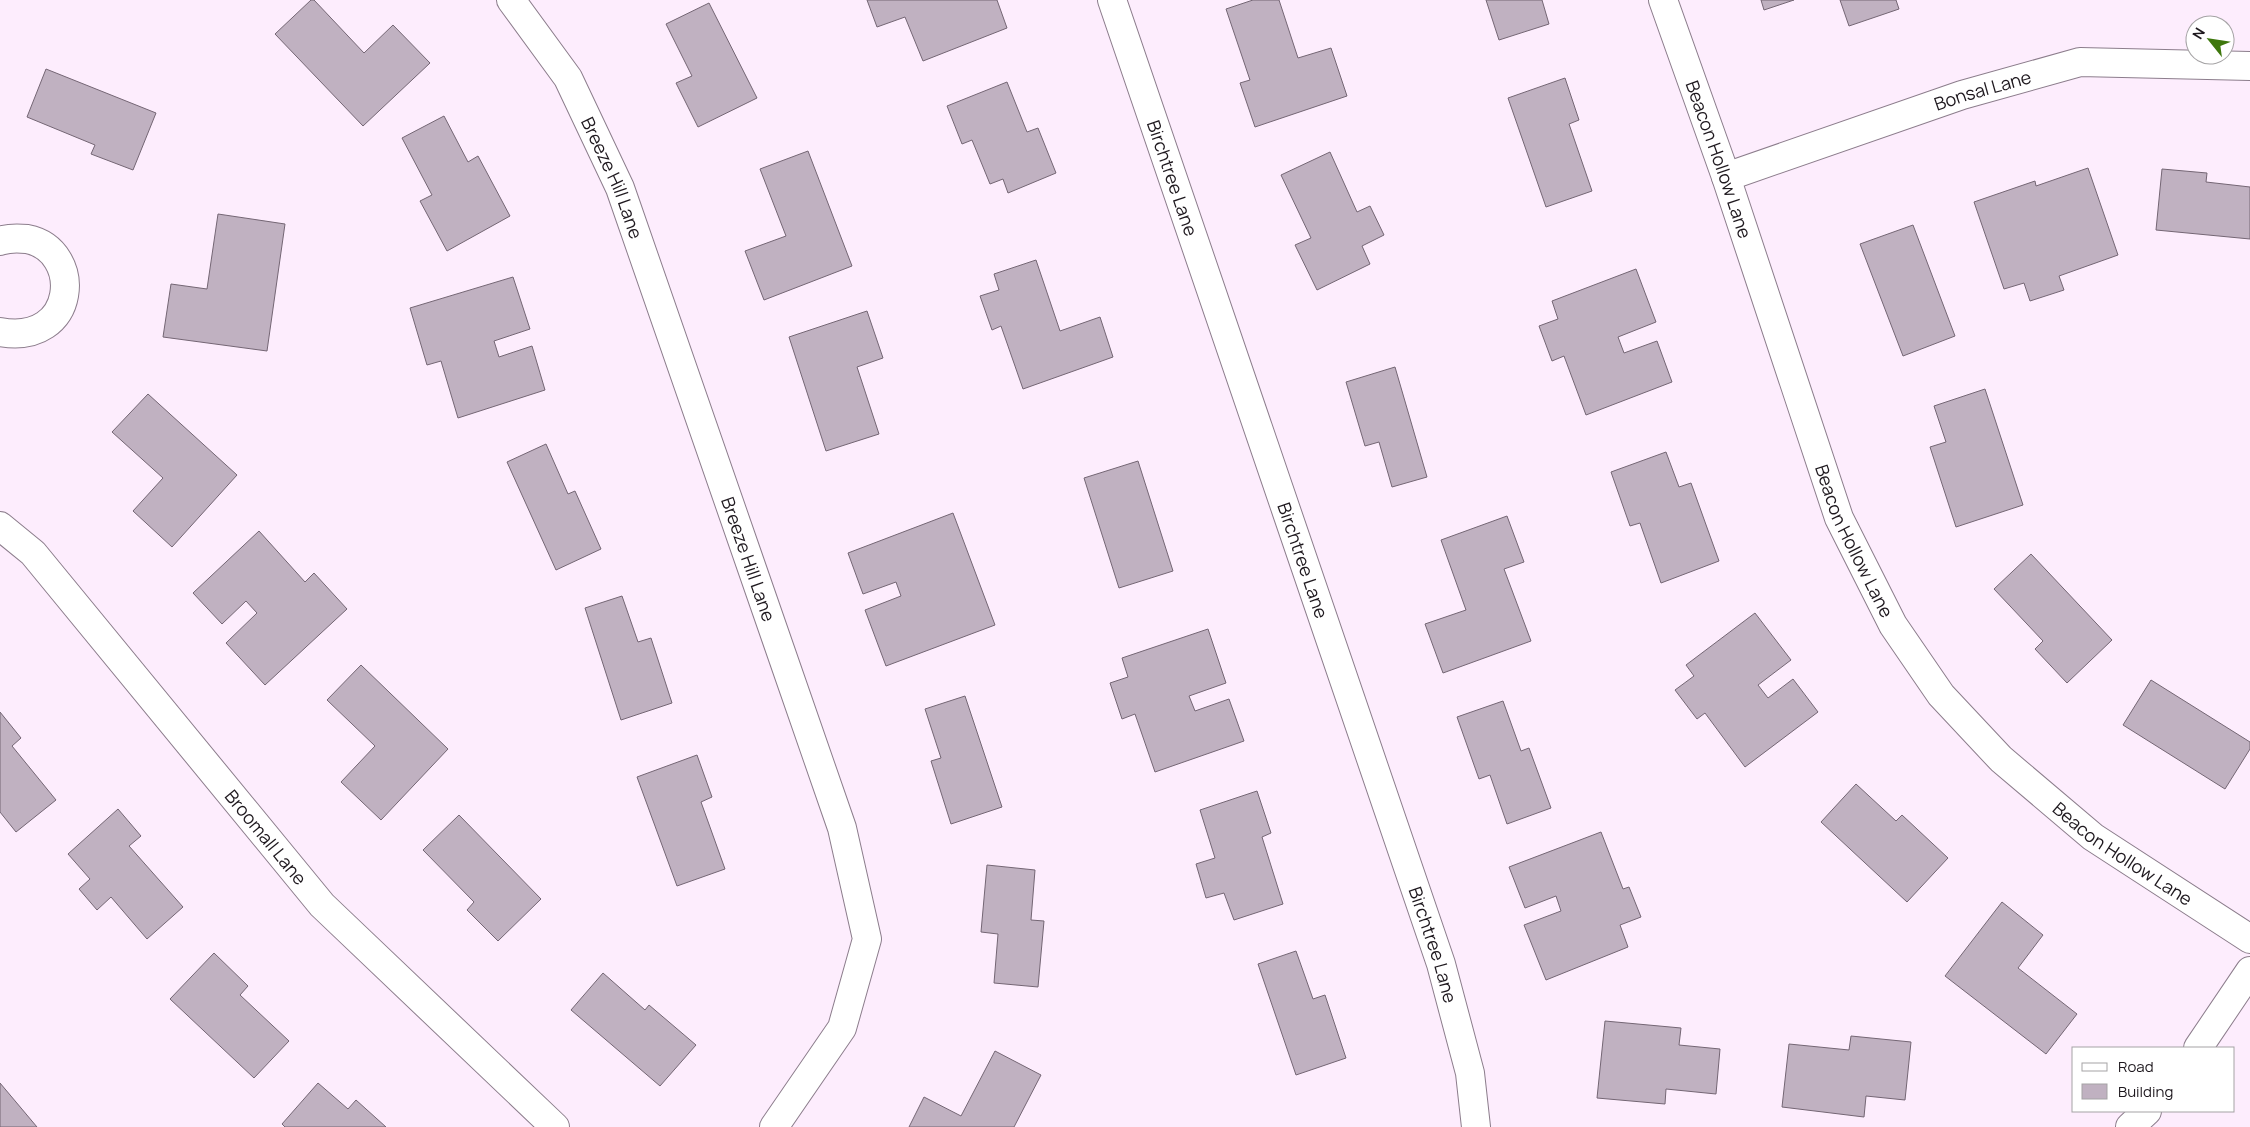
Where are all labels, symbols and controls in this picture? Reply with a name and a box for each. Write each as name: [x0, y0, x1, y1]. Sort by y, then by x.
north arrow: [2185, 15, 2235, 65]
text: N: [2188, 24, 2209, 42]
street label: Bonsal Lane: [1931, 64, 2034, 116]
street label: Beacon Hollow Lane: [1681, 77, 1757, 241]
street label: Breeze Hill Lane: [576, 113, 649, 242]
street label: Birchtree Lane: [1142, 117, 1204, 239]
street label: Beacon Hollow Lane: [1810, 461, 1899, 621]
street label: Breeze Hill Lane: [716, 494, 781, 625]
street label: Birchtree Lane: [1272, 499, 1334, 621]
street label: Broomall Lane: [220, 784, 312, 889]
street label: Beacon Hollow Lane: [2048, 796, 2197, 911]
street label: Birchtree Lane: [1403, 883, 1463, 1006]
legend: [2072, 1047, 2235, 1112]
text: Road: [2118, 1056, 2154, 1077]
text: Building: [2118, 1081, 2173, 1102]

